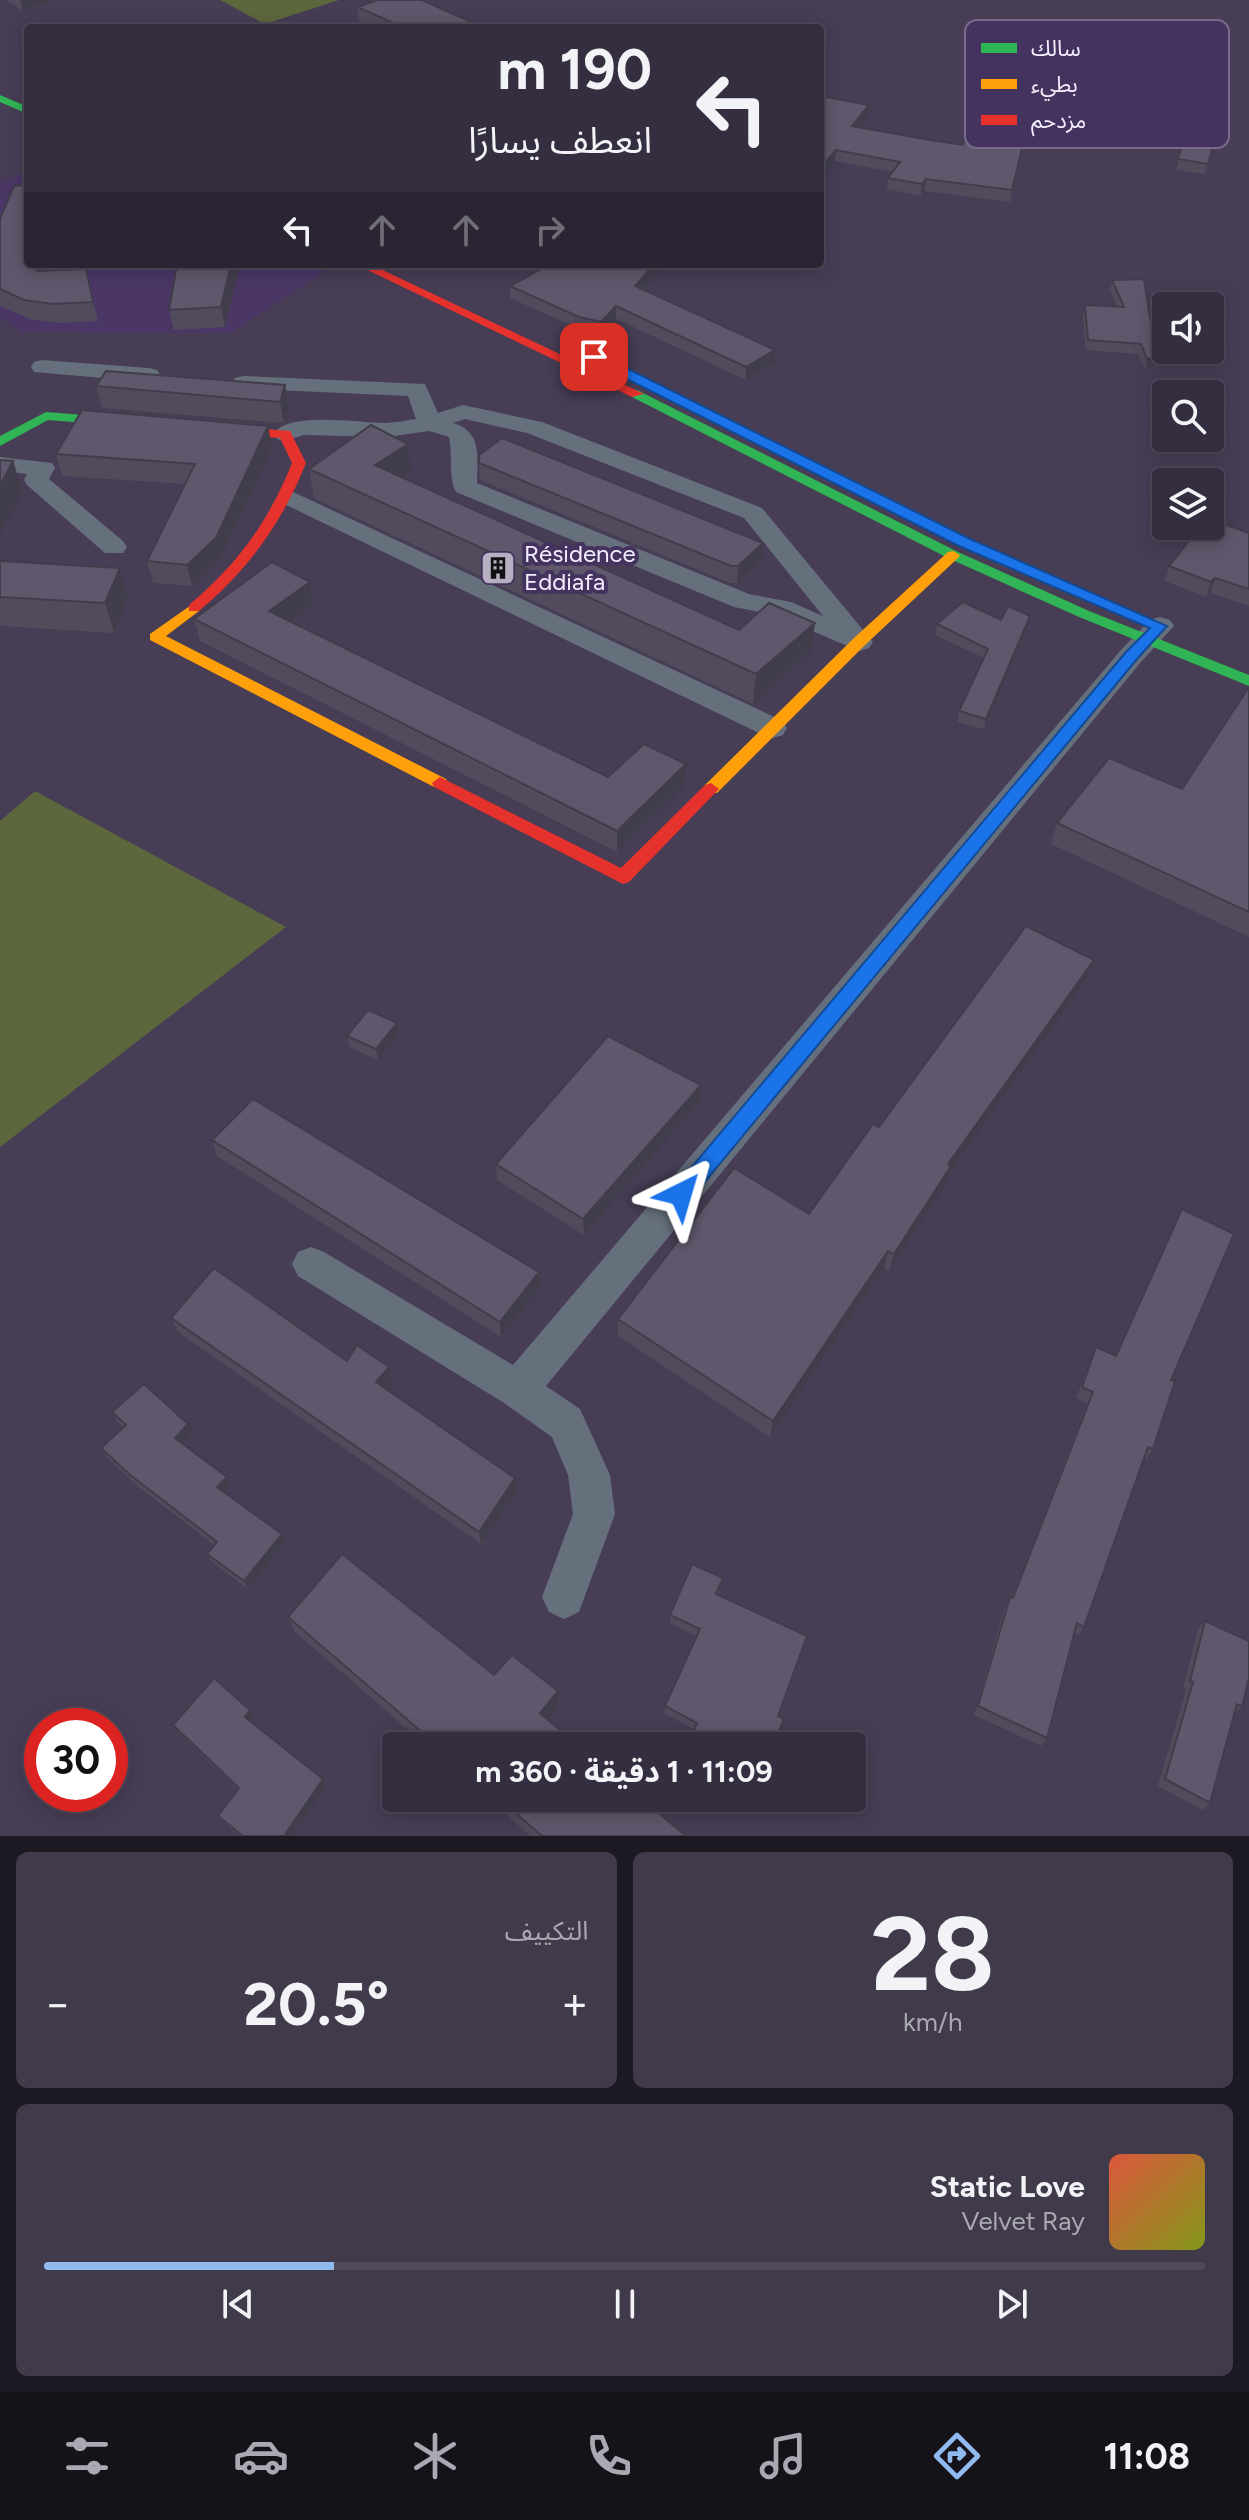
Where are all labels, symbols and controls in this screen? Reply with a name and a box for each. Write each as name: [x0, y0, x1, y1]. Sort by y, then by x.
legend: [965, 20, 1229, 148]
text: سالك: [1031, 35, 1081, 62]
text: 190 m: [497, 36, 652, 103]
icon: left: [680, 56, 784, 160]
text: بطيء: [1031, 71, 1078, 101]
text: مزدحم: [1031, 107, 1086, 137]
text: انعطف يسارًا: [468, 119, 652, 162]
icon: left: [276, 208, 320, 252]
icon: ahead: [360, 208, 404, 252]
icon: ahead: [444, 208, 488, 252]
icon: right: [528, 208, 572, 252]
map controls: [1152, 292, 1224, 540]
button: sound: [1152, 292, 1224, 364]
pin: [560, 323, 628, 391]
icon: arrive: [572, 335, 616, 379]
button: search: [1152, 380, 1224, 452]
button: layers: [1152, 468, 1224, 540]
place label: Résidence Eddiafa: [524, 539, 636, 596]
building icon: Résidence Eddiafa: [479, 549, 517, 587]
position arrow: [639, 1152, 723, 1236]
speed limit sign: 30: [24, 1708, 128, 1812]
text: 11:09 · 1 دقيقة · 360 m: [475, 1753, 773, 1790]
text: 28: [871, 1891, 995, 2016]
text: التكييف: [505, 1915, 589, 1947]
text: 20.5°: [243, 1968, 389, 2040]
text: −: [44, 1977, 71, 2030]
text: +: [561, 1977, 588, 2030]
text: km/h: [903, 2006, 962, 2038]
text: Static Love: [930, 2168, 1085, 2205]
text: Velvet Ray: [961, 2205, 1085, 2237]
icon: previous: [216, 2282, 260, 2326]
icon: pause: [603, 2282, 647, 2326]
icon: next: [990, 2282, 1034, 2326]
icon: filters: [59, 2428, 115, 2484]
icon: car: [233, 2428, 289, 2484]
icon: climate: [407, 2428, 463, 2484]
icon: phone: [581, 2428, 637, 2484]
icon: music: [755, 2428, 811, 2484]
icon: directions: [929, 2428, 985, 2484]
text: 11:08: [1103, 2435, 1190, 2478]

